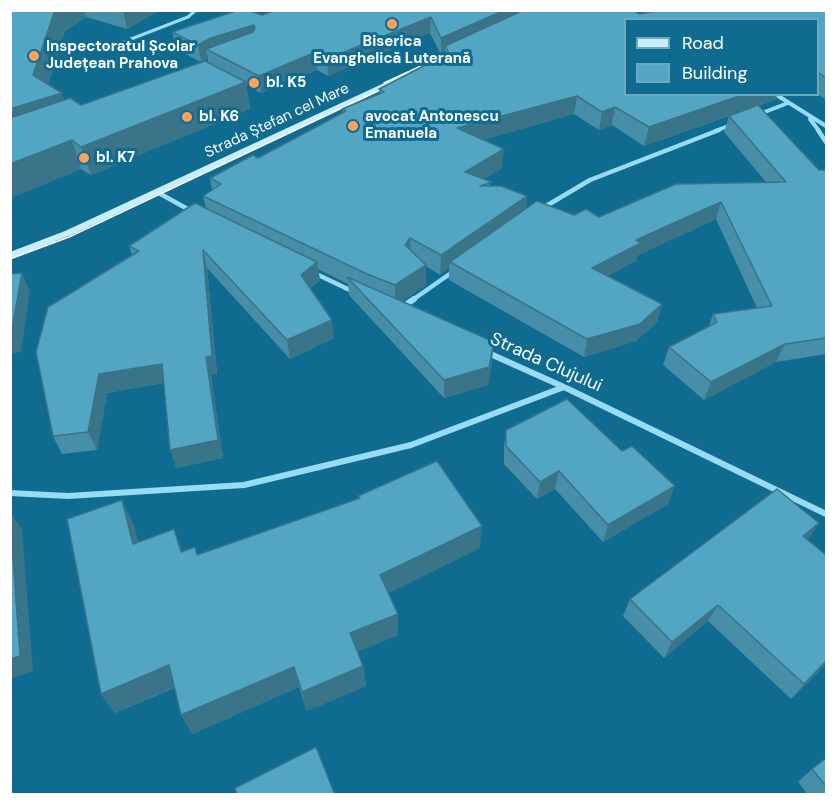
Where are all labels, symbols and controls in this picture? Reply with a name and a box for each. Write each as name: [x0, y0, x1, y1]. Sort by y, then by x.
marker: Biserica Evanghelică Luterană: [385, 17, 399, 31]
legend: [624, 18, 819, 96]
text: Road: [682, 31, 724, 55]
place label: Biserica Evanghelică Luterană: [313, 33, 471, 68]
place label: Inspectoratul Școlar Județean Prahova: [46, 38, 195, 73]
marker: Inspectoratul Școlar Județean Prahova: [27, 49, 41, 63]
text: Building: [682, 61, 747, 85]
place label: bl. K5: [266, 74, 306, 92]
marker: bl. K5: [247, 76, 261, 90]
street label: Strada Ștefan cel Mare: [202, 80, 352, 162]
place label: bl. K6: [199, 108, 239, 126]
place label: avocat Antonescu Emanuela: [365, 108, 499, 143]
marker: bl. K6: [180, 110, 194, 124]
marker: avocat Antonescu Emanuela: [346, 119, 360, 133]
place label: bl. K7: [96, 149, 135, 167]
marker: bl. K7: [77, 151, 91, 165]
street label: Strada Clujului: [487, 329, 605, 397]

